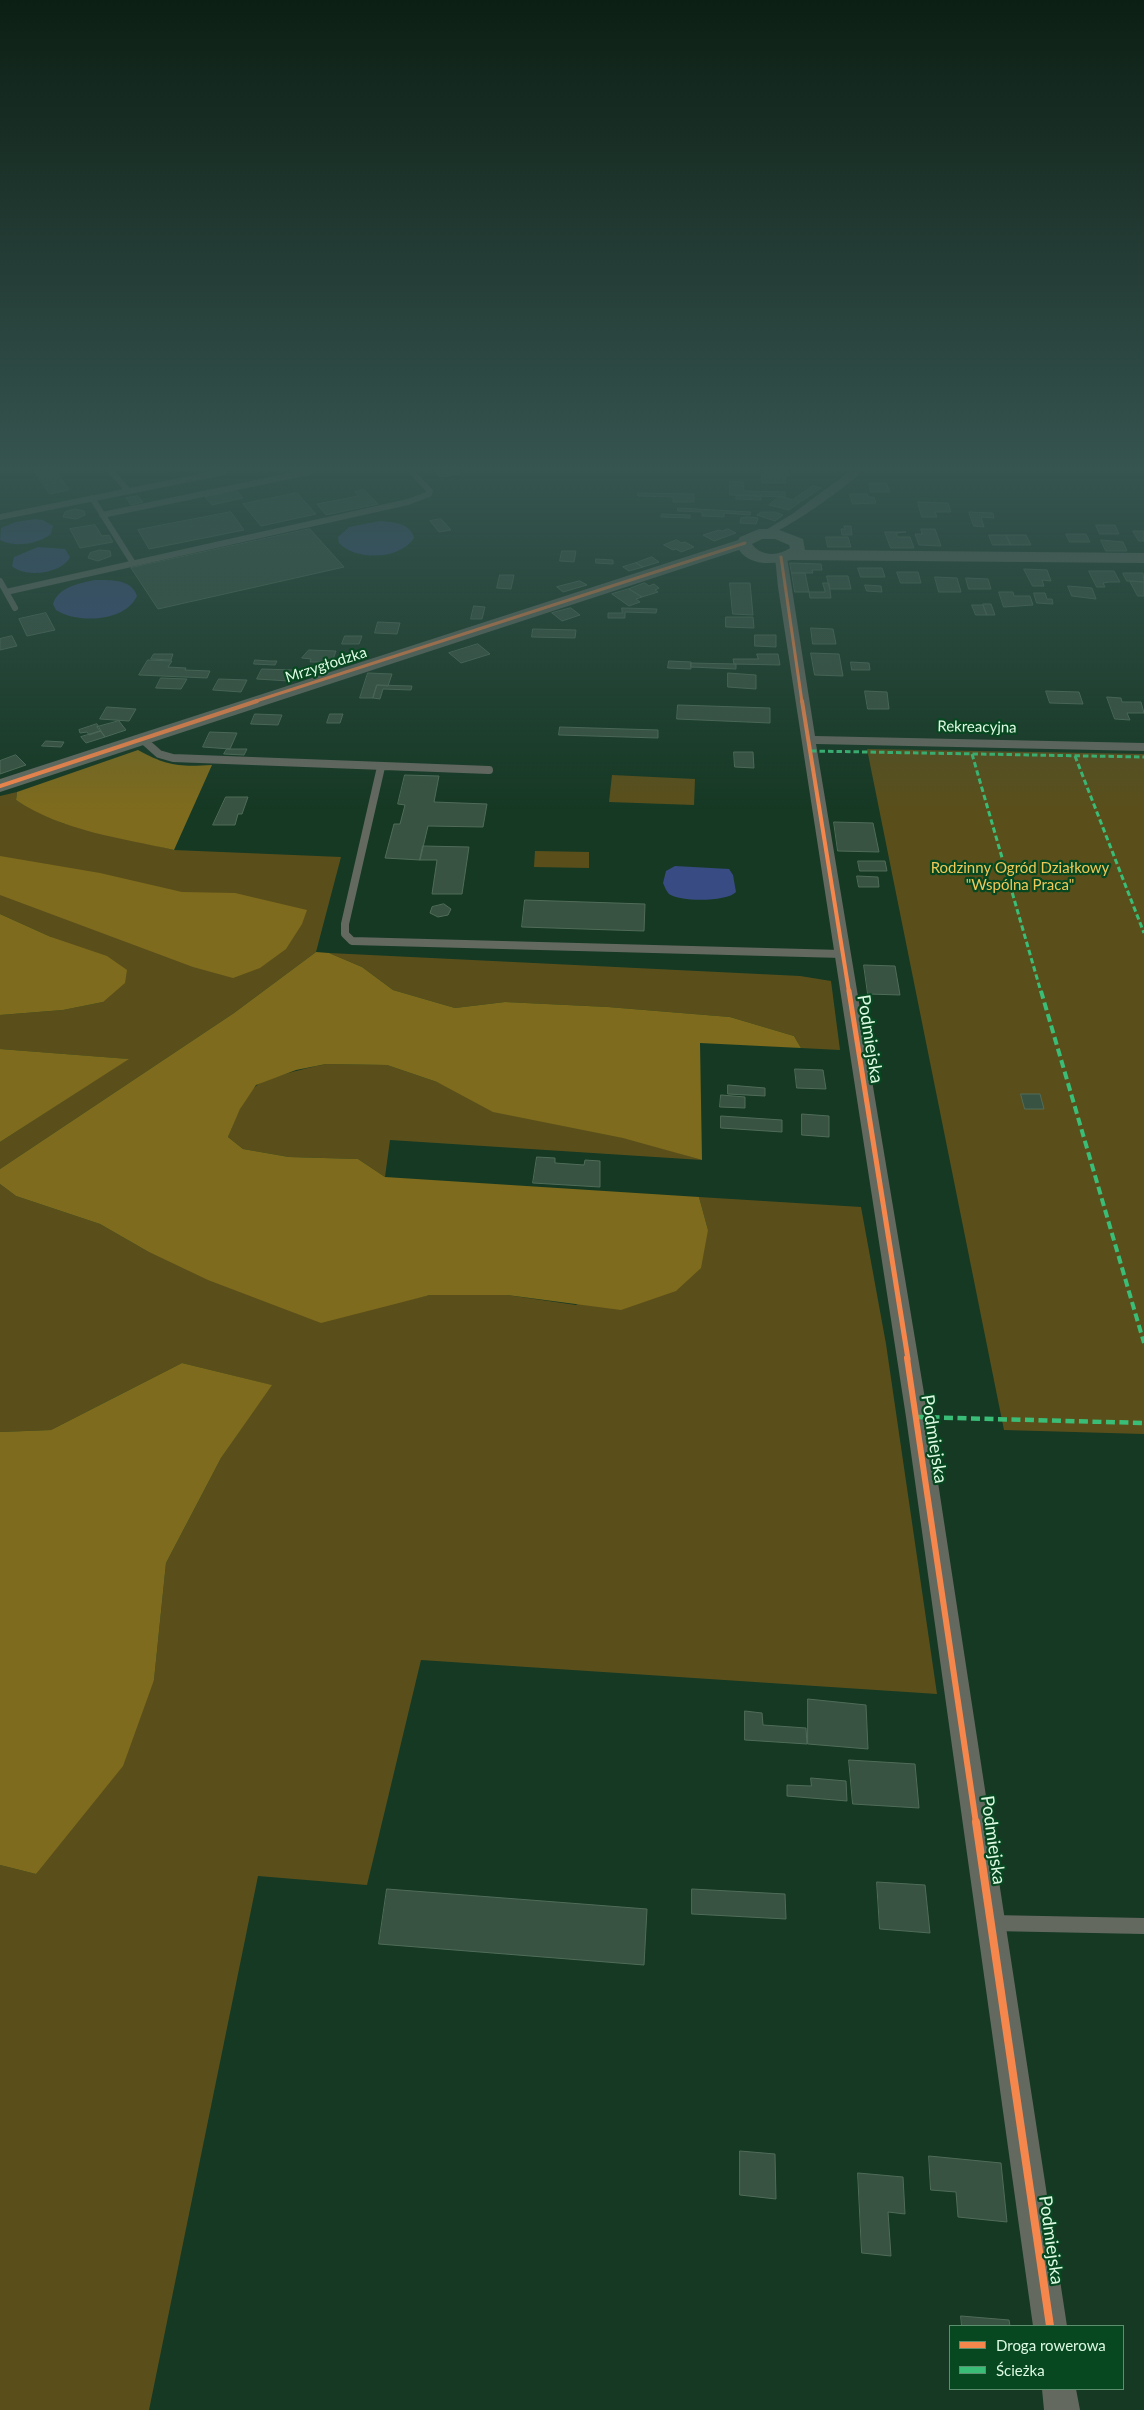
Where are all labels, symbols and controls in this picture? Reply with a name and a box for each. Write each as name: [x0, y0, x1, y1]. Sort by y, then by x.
street label: Mrzygłodzka: [283, 643, 369, 687]
street label: Rekreacyjna: [937, 717, 1017, 737]
park label: Rodzinny Ogród Działkowy "Wspólna Praca": [931, 859, 1109, 894]
street label: Podmiejska: [852, 993, 888, 1085]
street label: Podmiejska: [916, 1393, 952, 1485]
street label: Podmiejska: [976, 1794, 1010, 1886]
street label: Podmiejska: [1034, 2194, 1068, 2286]
legend: [949, 2325, 1124, 2390]
text: Droga rowerowa: [996, 2336, 1106, 2354]
text: Ścieżka: [996, 2361, 1045, 2379]

